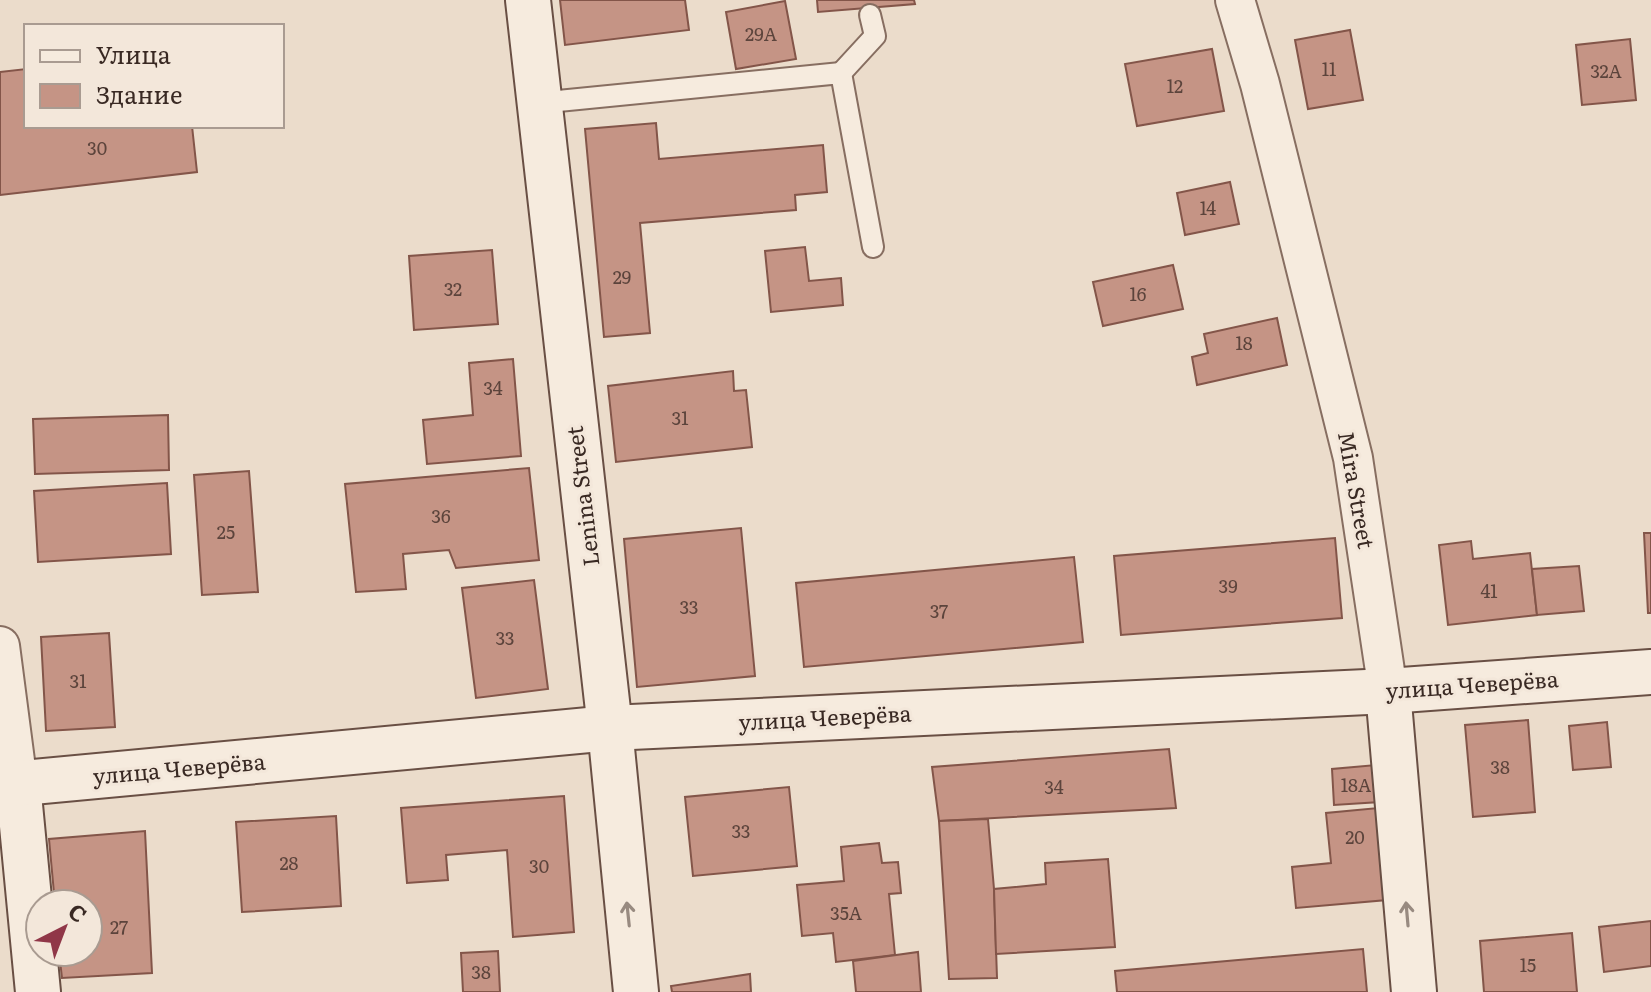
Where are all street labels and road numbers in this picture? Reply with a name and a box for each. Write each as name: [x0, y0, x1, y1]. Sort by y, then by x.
street label: Lenina Street: [557, 424, 606, 568]
street label: Mira Street: [1331, 428, 1384, 551]
street label: улица Чеверёва: [1384, 661, 1560, 706]
street label: улица Чеверёва: [738, 695, 912, 738]
street label: улица Чеверёва: [91, 744, 267, 791]

